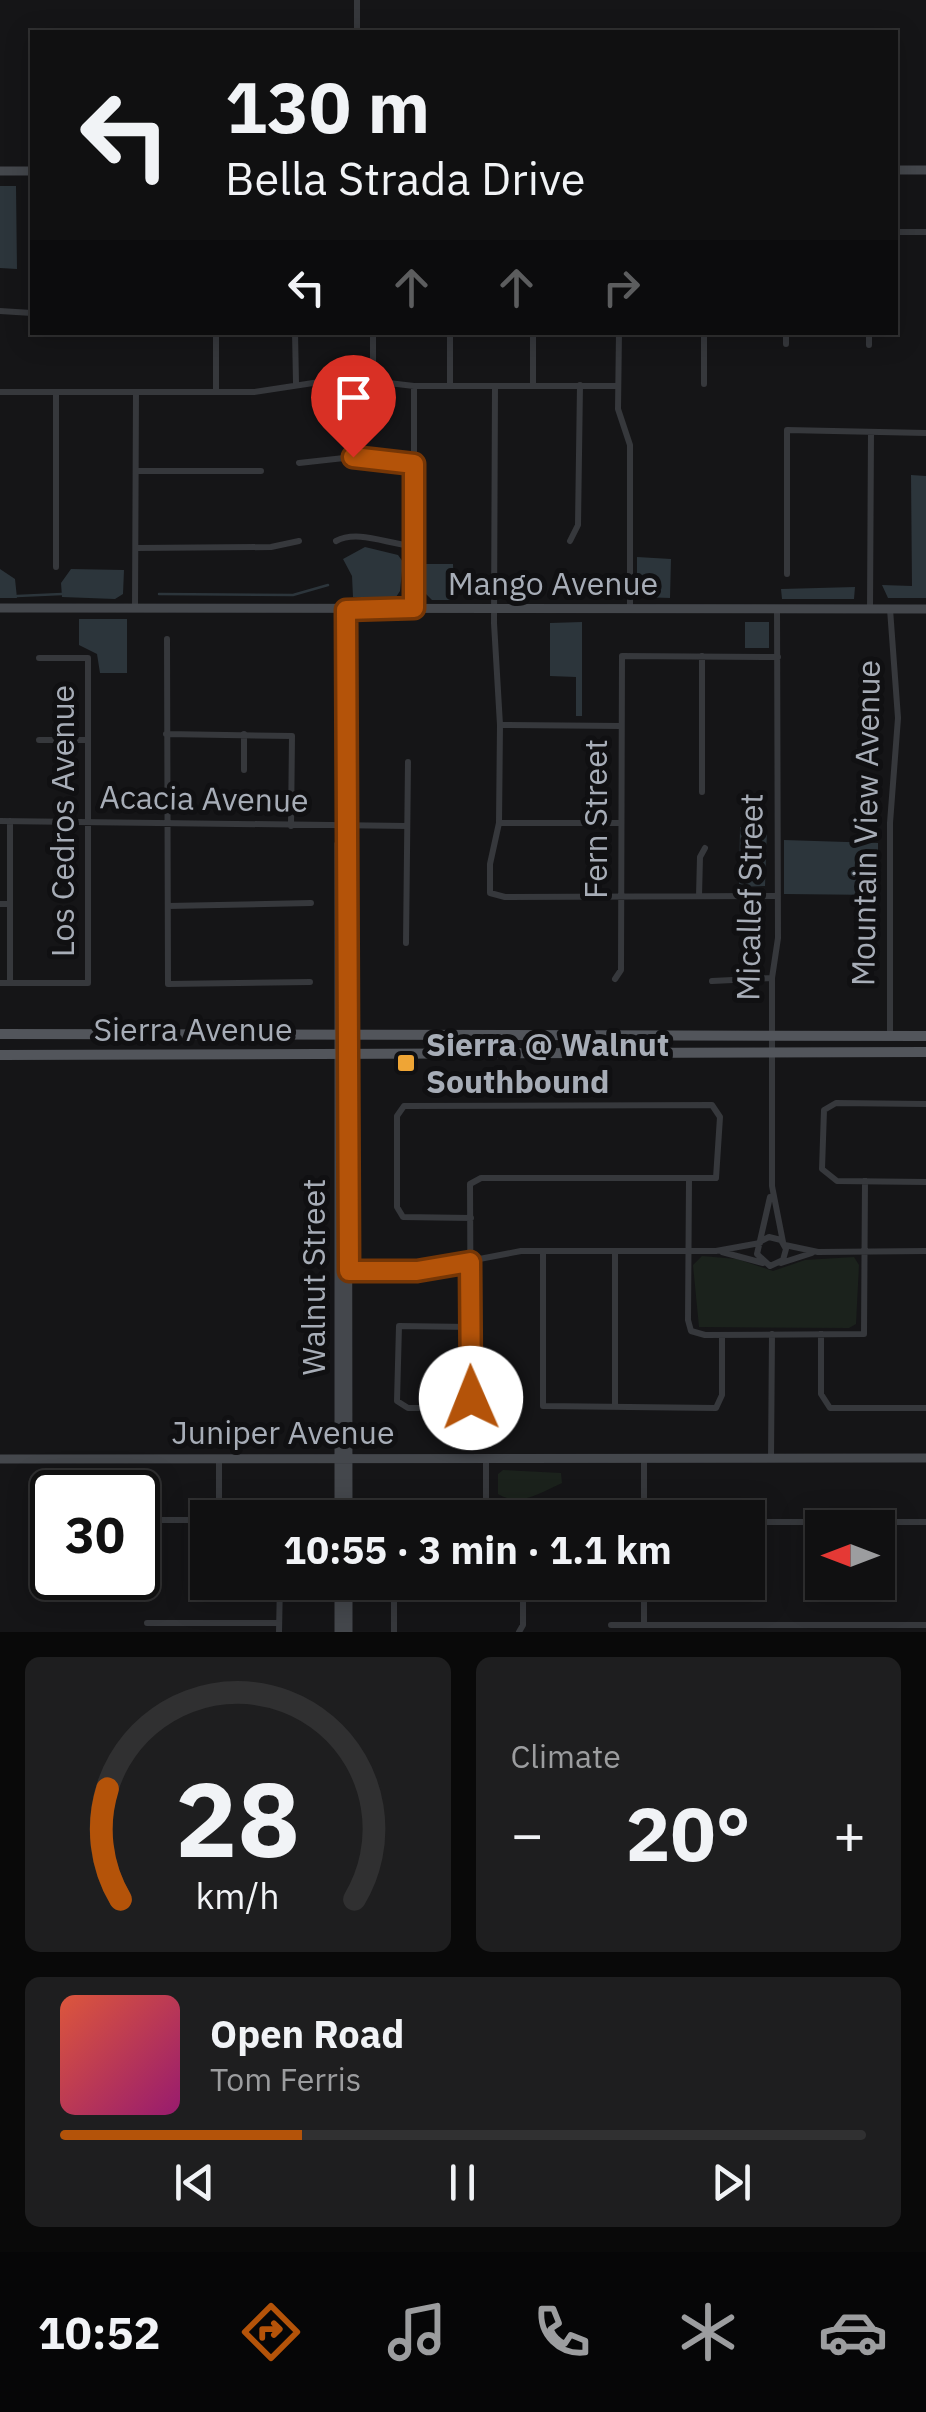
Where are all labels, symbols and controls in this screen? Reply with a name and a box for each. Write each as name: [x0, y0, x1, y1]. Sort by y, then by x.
text: 130 m: [225, 61, 430, 152]
icon: left: [60, 70, 190, 200]
text: Bella Strada Drive: [225, 149, 586, 207]
icon: left: [279, 260, 334, 315]
icon: ahead: [384, 260, 439, 315]
icon: ahead: [489, 260, 544, 315]
icon: right: [594, 260, 649, 315]
pin: [311, 355, 396, 458]
icon: arrive: [326, 370, 381, 425]
street label: Mango Avenue: [448, 562, 658, 604]
street label: Mountain View Avenue: [841, 660, 889, 986]
street label: Los Cedros Avenue: [41, 685, 83, 957]
street label: Fern Street: [574, 739, 616, 899]
street label: Acacia Avenue: [99, 775, 309, 821]
street label: Micallef Street: [726, 793, 772, 1001]
street label: Sierra Avenue: [93, 1008, 293, 1050]
place label: Sierra @ Walnut Southbound: [426, 1023, 669, 1102]
marker: Sierra @ Walnut Southbound: [395, 1052, 417, 1074]
street label: Walnut Street: [292, 1179, 334, 1375]
position arrow: [419, 1346, 523, 1450]
street label: Juniper Avenue: [172, 1411, 394, 1453]
speed limit sign: 30: [30, 1470, 160, 1600]
north arrow: [805, 1510, 895, 1600]
map controls: [805, 1510, 895, 1600]
text: 10:55 · 3 min · 1.1 km: [283, 1525, 672, 1574]
text: Climate: [511, 1735, 621, 1777]
text: 28: [175, 1750, 300, 1886]
text: 20°: [626, 1784, 751, 1882]
text: −: [511, 1798, 544, 1869]
text: +: [833, 1798, 866, 1869]
text: km/h: [196, 1872, 280, 1919]
text: Open Road: [210, 2009, 404, 2058]
text: Tom Ferris: [210, 2058, 361, 2100]
icon: previous: [167, 2155, 222, 2210]
icon: pause: [435, 2155, 490, 2210]
icon: next: [704, 2155, 759, 2210]
icon: directions: [236, 2297, 306, 2367]
icon: music: [382, 2297, 452, 2367]
icon: phone: [527, 2297, 597, 2367]
icon: climate: [673, 2297, 743, 2367]
icon: car: [818, 2297, 888, 2367]
text: 10:52: [38, 2303, 161, 2361]

